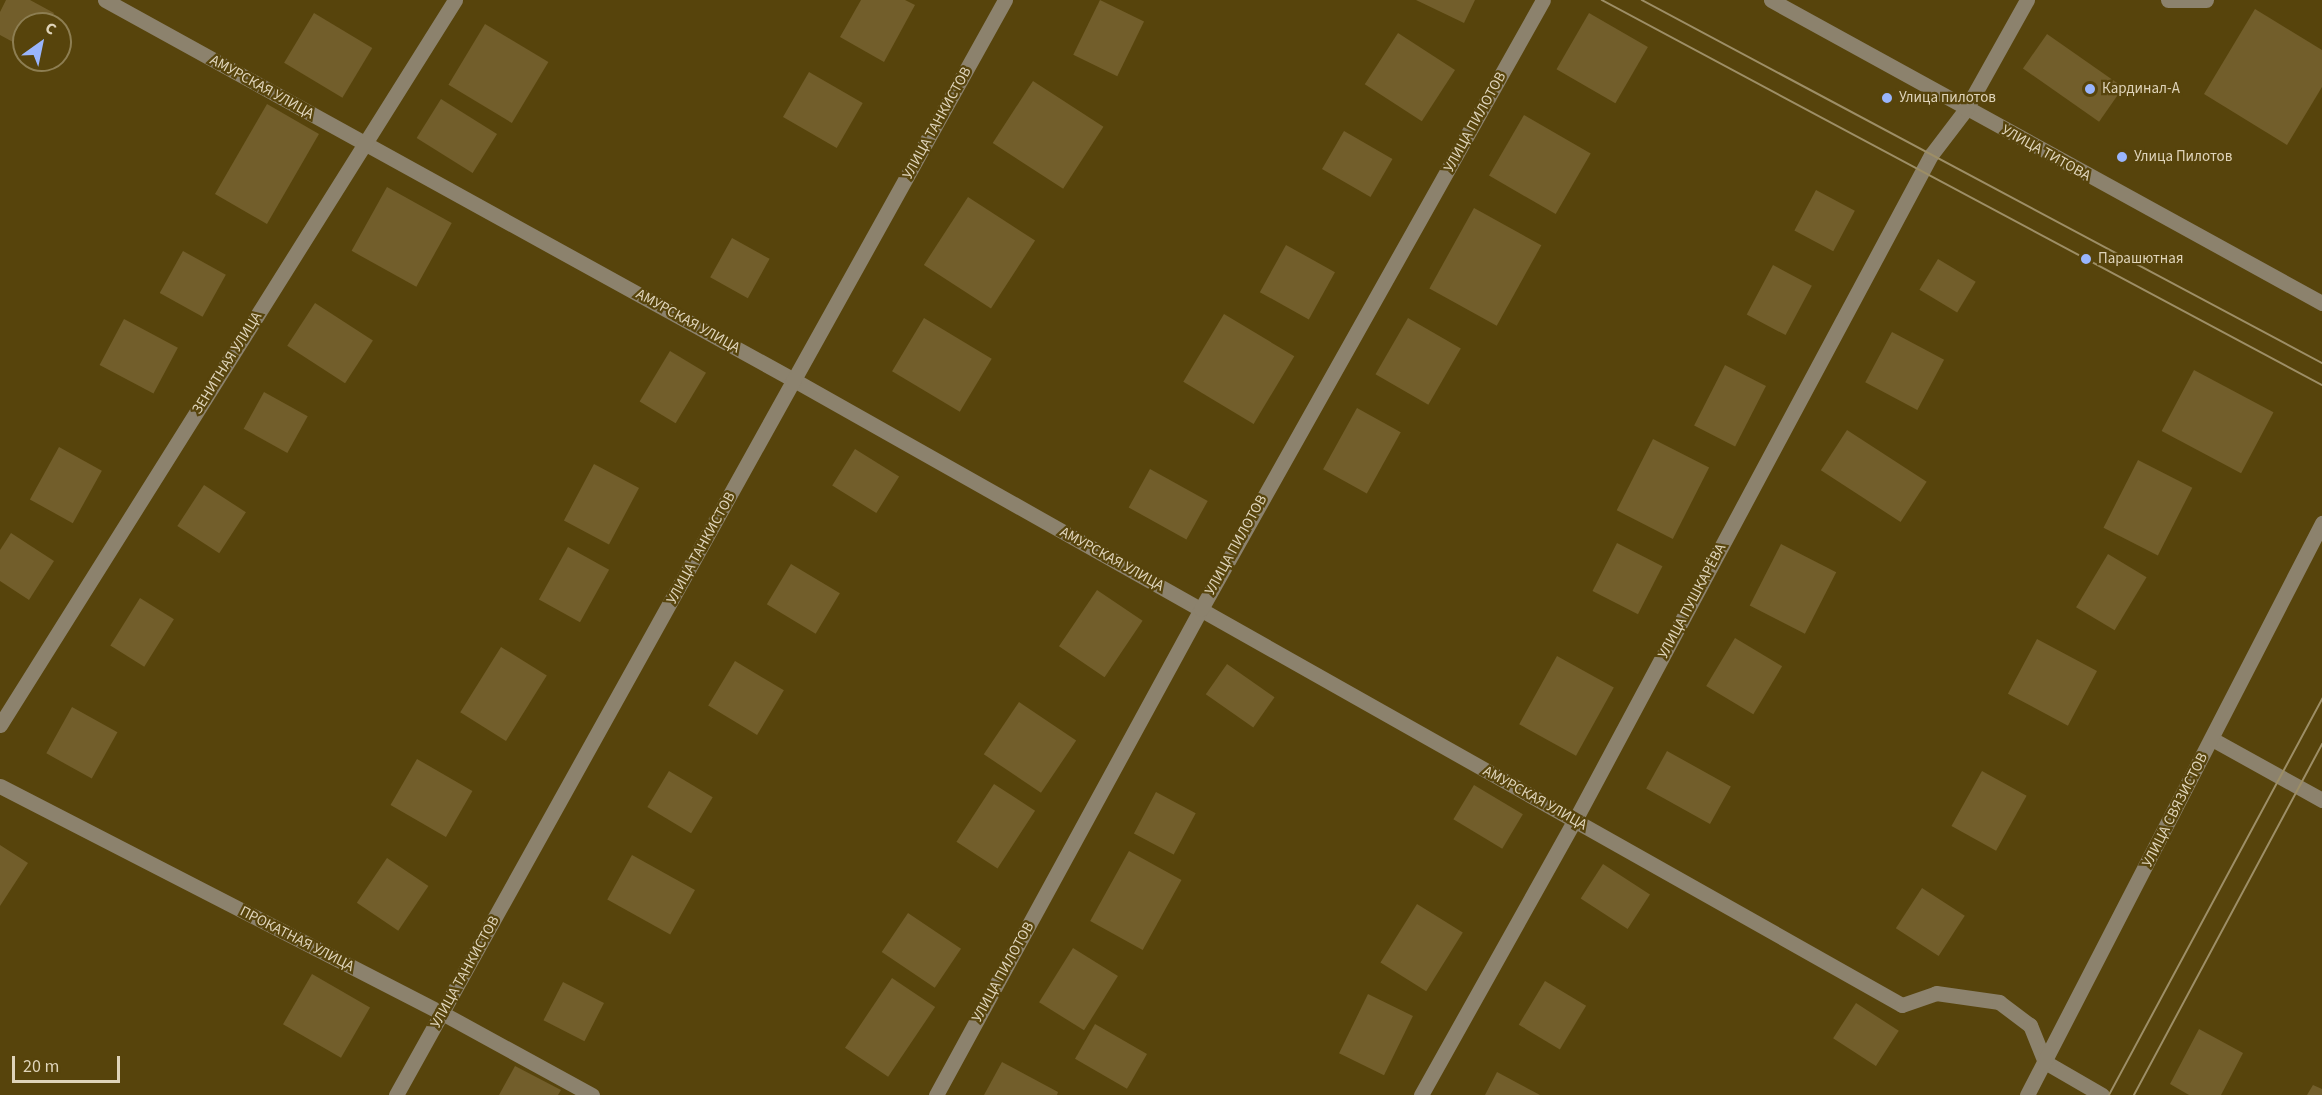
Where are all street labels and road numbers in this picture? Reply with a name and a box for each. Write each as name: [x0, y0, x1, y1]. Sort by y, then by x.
street label: АМУРСКАЯ УЛИЦА: [207, 51, 317, 123]
street label: УЛИЦА ТАНКИСТОВ: [899, 64, 975, 182]
street label: УЛИЦА ПИЛОТОВ: [1440, 69, 1510, 175]
street label: УЛИЦА ТИТОВА: [1998, 121, 2094, 185]
street label: АМУРСКАЯ УЛИЦА: [633, 285, 743, 357]
street label: ЗЕНИТНАЯ УЛИЦА: [188, 308, 266, 418]
street label: УЛИЦА ТАНКИСТОВ: [663, 489, 739, 607]
street label: УЛИЦА ПИЛОТОВ: [1201, 492, 1271, 598]
street label: АМУРСКАЯ УЛИЦА: [1057, 523, 1167, 595]
street label: УЛИЦА ПУШКАРЁВА: [1654, 540, 1730, 662]
street label: УЛИЦА СВЯЗИСТОВ: [2138, 750, 2212, 870]
street label: АМУРСКАЯ УЛИЦА: [1480, 762, 1590, 834]
street label: ПРОКАТНАЯ УЛИЦА: [237, 902, 357, 976]
street label: УЛИЦА ТАНКИСТОВ: [427, 913, 503, 1031]
street label: УЛИЦА ПИЛОТОВ: [968, 919, 1038, 1025]

